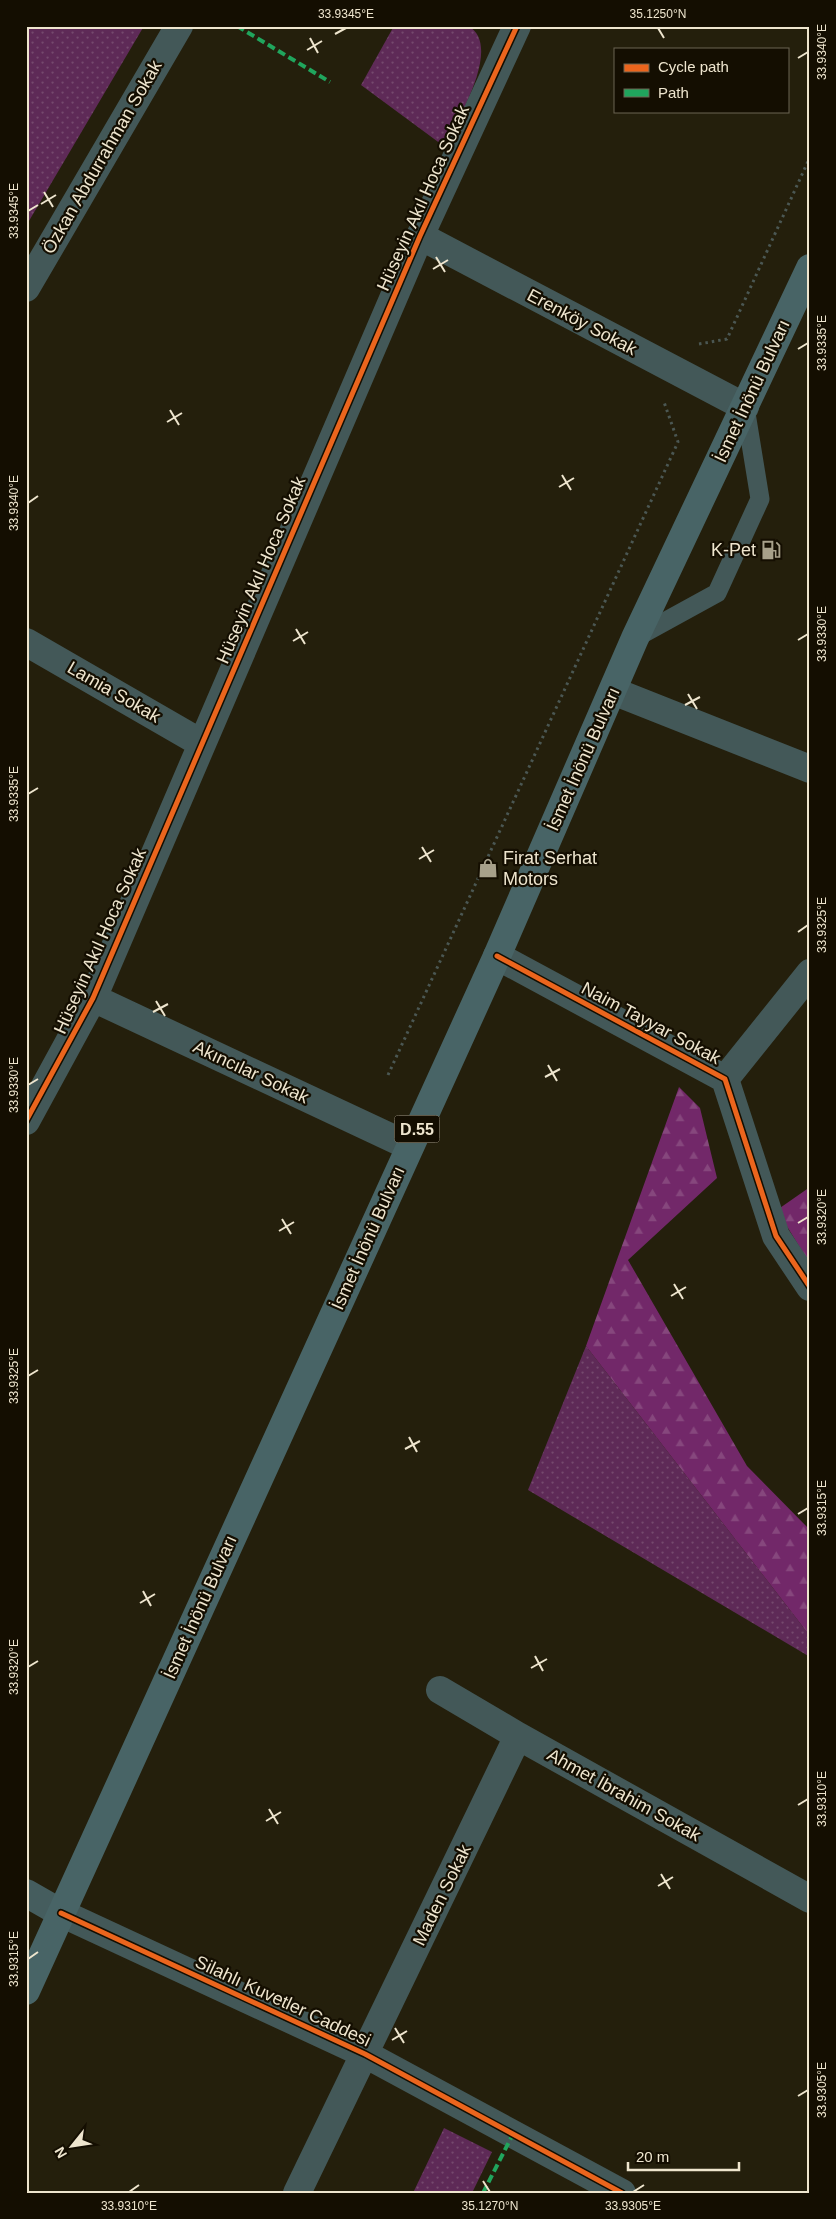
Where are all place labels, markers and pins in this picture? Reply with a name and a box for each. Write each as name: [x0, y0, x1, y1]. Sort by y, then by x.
fuel station icon: K-Pet: [760, 539, 782, 561]
place label: K-Pet: [711, 540, 756, 560]
place label: Firat Serhat Motors: [503, 848, 597, 889]
shop icon: Firat Serhat Motors: [477, 857, 499, 879]

